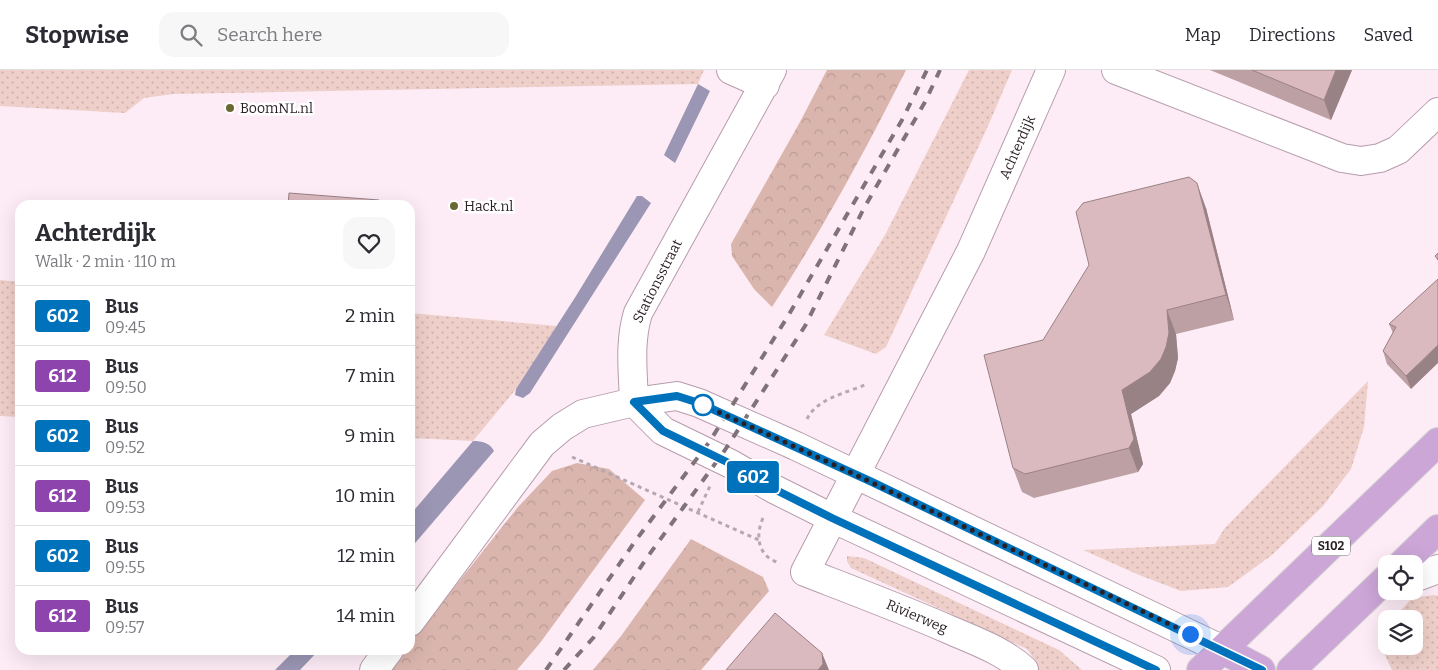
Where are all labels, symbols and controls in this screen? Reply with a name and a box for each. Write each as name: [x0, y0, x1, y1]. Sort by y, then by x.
search box: [159, 12, 509, 57]
text: Stopwise: [25, 21, 129, 49]
icon: search: [177, 21, 205, 49]
text: Search here: [217, 23, 323, 46]
text: Map: [1185, 24, 1221, 46]
text: Directions: [1249, 24, 1336, 46]
text: Saved: [1364, 24, 1413, 46]
place label: BoomNL.nl: [240, 100, 313, 117]
marker: BoomNL.nl: [224, 102, 236, 114]
street label: Achterdijk: [996, 113, 1039, 182]
place label: Hack.nl: [464, 198, 513, 215]
marker: Hack.nl: [448, 200, 460, 212]
button: heart: [343, 217, 395, 269]
text: Achterdijk: [35, 219, 156, 247]
street label: Stationsstraat: [629, 237, 686, 326]
text: Walk · 2 min · 110 m: [35, 252, 176, 271]
text: Bus: [105, 295, 139, 318]
text: 2 min: [345, 304, 395, 327]
text: 602: [46, 305, 79, 327]
text: 09:45: [105, 318, 146, 337]
text: Bus: [105, 355, 139, 378]
text: 7 min: [346, 364, 395, 387]
text: 612: [48, 365, 77, 387]
text: 09:50: [105, 378, 147, 397]
unlabelled marker: [692, 394, 714, 416]
text: Bus: [105, 415, 139, 438]
text: 9 min: [344, 424, 395, 447]
text: 602: [46, 425, 79, 447]
text: 09:52: [105, 438, 145, 457]
line badge: 602: [724, 461, 782, 493]
text: 602: [737, 466, 769, 488]
text: Bus: [105, 475, 139, 498]
text: 10 min: [335, 484, 395, 507]
text: 612: [48, 485, 77, 507]
text: 09:53: [105, 498, 145, 517]
text: Bus: [105, 535, 139, 558]
road number: S102: [1312, 536, 1350, 556]
text: 12 min: [337, 544, 395, 567]
text: 602: [46, 545, 79, 567]
map controls: [1378, 555, 1423, 655]
button: locate: [1378, 555, 1423, 600]
text: 09:55: [105, 558, 145, 577]
text: Bus: [105, 595, 139, 618]
street label: Rivierweg: [884, 596, 950, 637]
text: 14 min: [337, 604, 395, 627]
text: 612: [48, 605, 77, 627]
button: layers: [1378, 610, 1423, 655]
text: 09:57: [105, 618, 144, 637]
your location: [1178, 622, 1203, 647]

